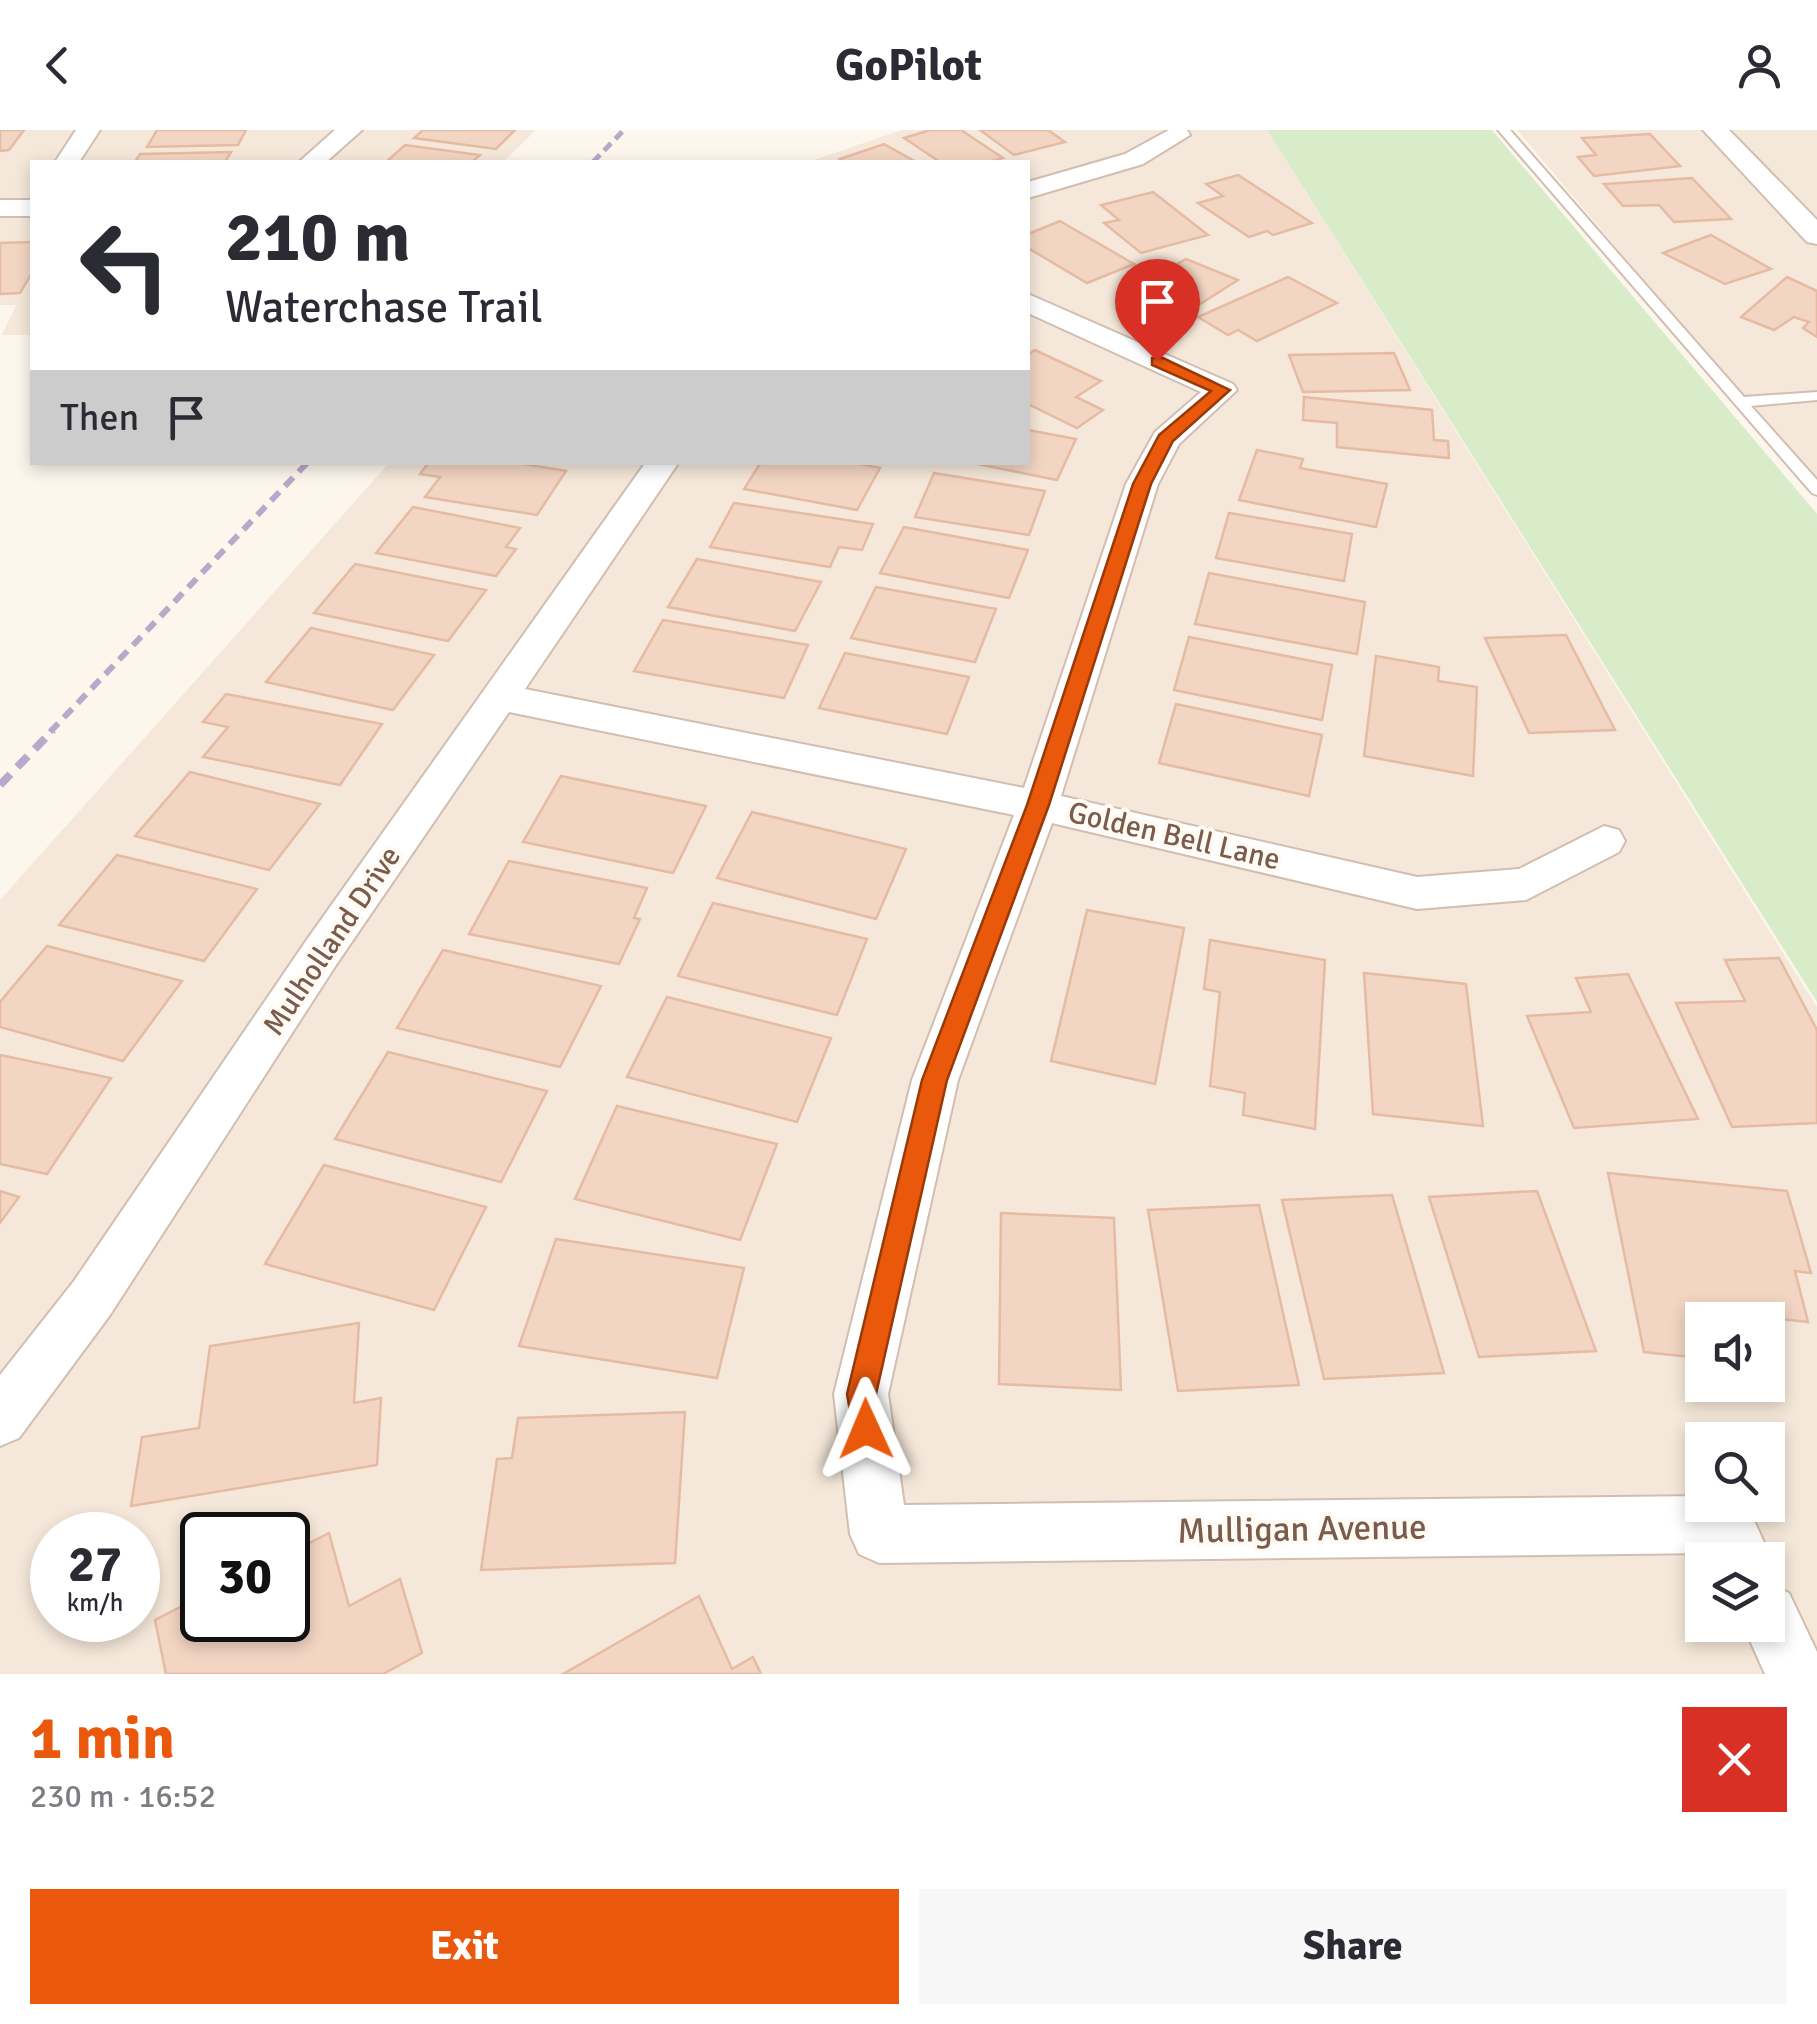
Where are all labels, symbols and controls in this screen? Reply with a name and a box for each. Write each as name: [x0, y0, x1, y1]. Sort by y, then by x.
icon: back: [30, 38, 85, 93]
text: GoPilot: [835, 38, 982, 93]
icon: person: [1732, 38, 1787, 93]
text: 210 m: [225, 194, 410, 280]
icon: left: [60, 200, 190, 330]
pin: [1115, 259, 1200, 362]
icon: arrive: [1130, 274, 1185, 329]
text: Waterchase Trail: [225, 280, 543, 335]
icon: arrive: [159, 390, 214, 445]
text: Then: [60, 394, 139, 441]
street label: Golden Bell Lane: [1064, 794, 1284, 878]
street label: Mulholland Drive: [255, 839, 409, 1043]
map controls: [1685, 1302, 1785, 1642]
button: sound: [1685, 1302, 1785, 1402]
position arrow: [814, 1377, 918, 1481]
button: search: [1685, 1422, 1785, 1522]
street label: Mulligan Avenue: [1177, 1505, 1427, 1553]
speed limit sign: 30: [180, 1512, 310, 1642]
text: 27: [68, 1534, 122, 1596]
button: layers: [1685, 1542, 1785, 1642]
text: km/h: [67, 1587, 123, 1618]
text: 1 min: [30, 1702, 175, 1776]
button: close: [1682, 1707, 1787, 1812]
text: 230 m · 16:52: [30, 1777, 216, 1816]
button: Exit: [30, 1889, 899, 2004]
button: Share: [919, 1889, 1787, 2004]

